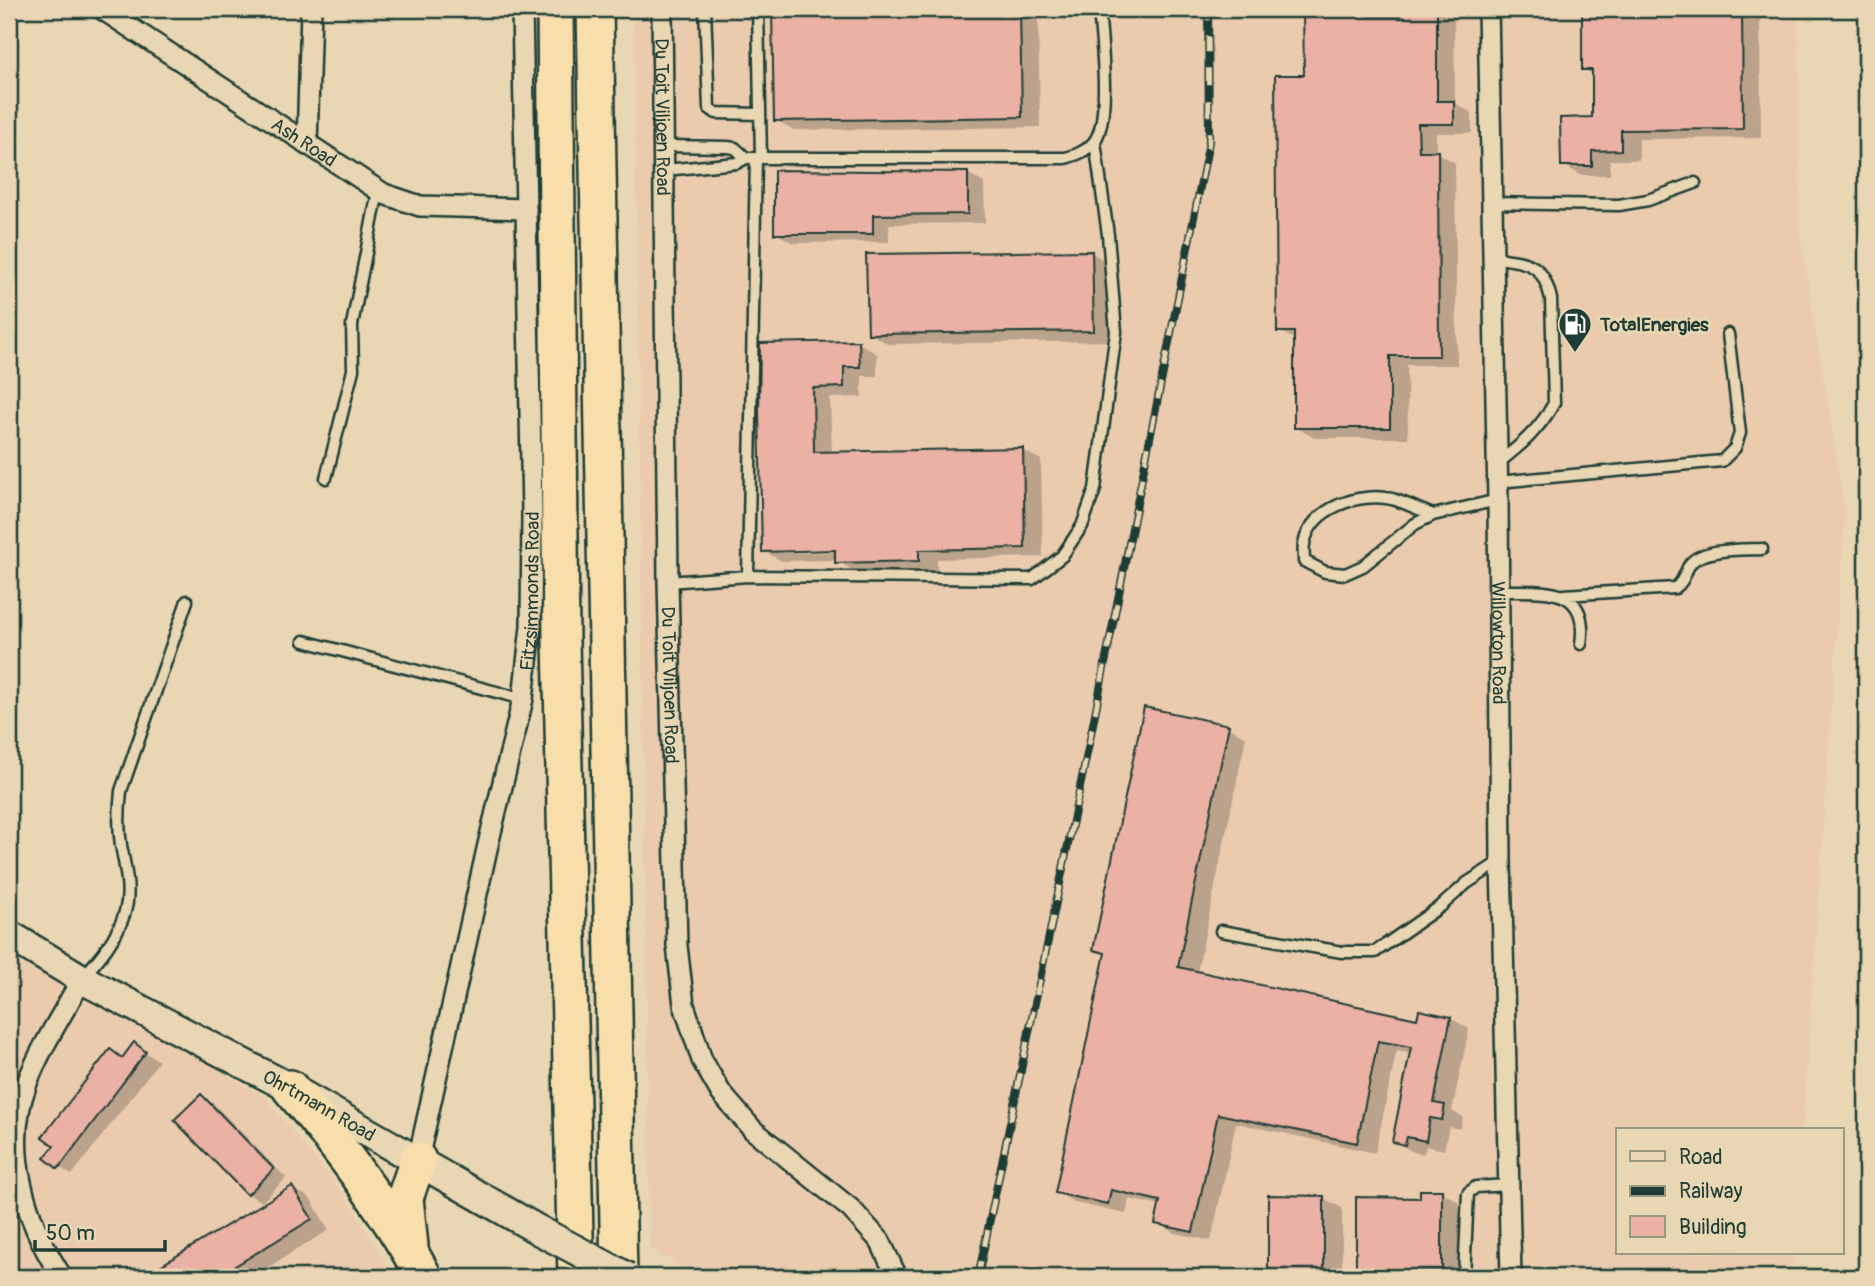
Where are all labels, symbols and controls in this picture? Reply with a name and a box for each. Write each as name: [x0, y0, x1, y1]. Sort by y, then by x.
street label: Du Toit Viljoen Road: [649, 38, 675, 196]
street label: Ash Road: [267, 112, 341, 173]
fuel station icon: TotalEnergies: [1556, 305, 1594, 354]
place label: TotalEnergies: [1599, 313, 1709, 337]
street label: Fitzsimmonds Road: [515, 511, 545, 672]
street label: Willowton Road: [1486, 581, 1511, 705]
street label: Du Toit Viljoen Road: [656, 606, 683, 764]
street label: Ohrtmann Road: [258, 1065, 379, 1147]
legend: [1616, 1128, 1843, 1254]
text: Road: [1679, 1144, 1723, 1171]
text: Railway: [1679, 1178, 1743, 1205]
scale bar: [35, 1209, 164, 1253]
text: Building: [1679, 1214, 1746, 1241]
text: 50 m: [46, 1220, 95, 1247]

